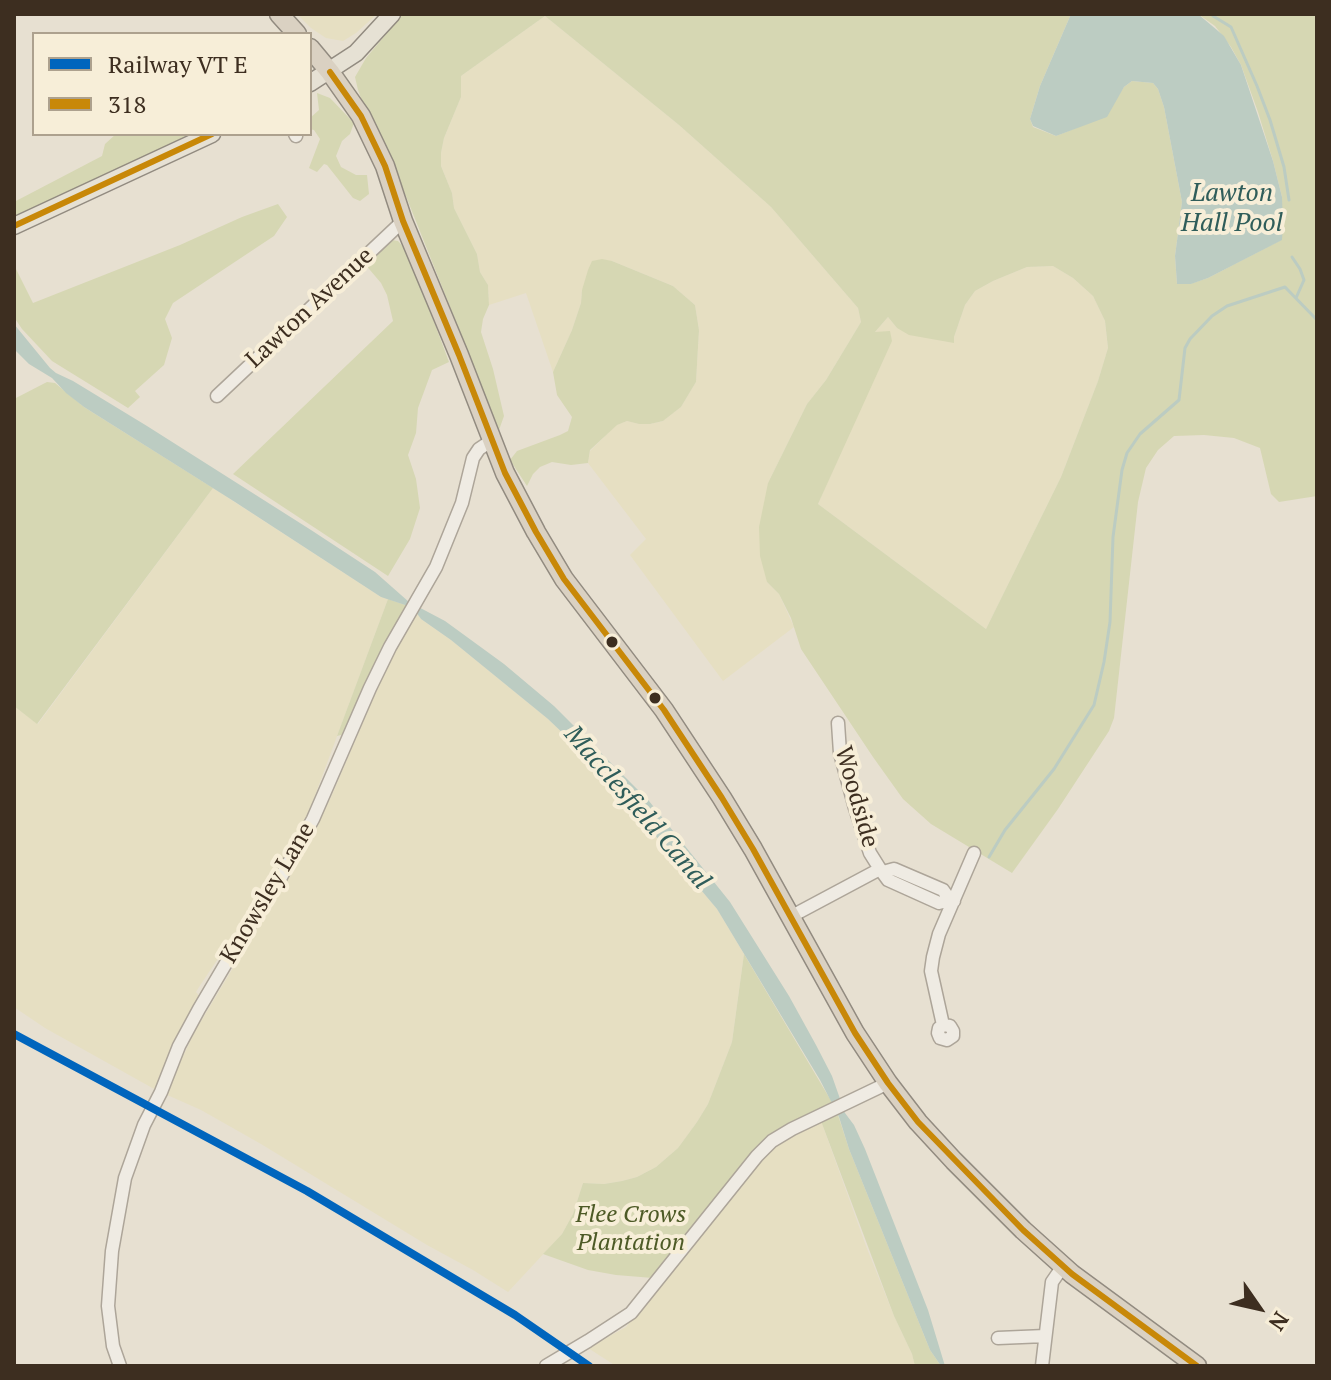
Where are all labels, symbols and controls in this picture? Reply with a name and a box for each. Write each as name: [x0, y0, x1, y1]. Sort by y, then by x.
legend: [32, 32, 312, 136]
text: Railway VT E: [108, 48, 248, 80]
text: 318: [108, 88, 146, 120]
water label: Lawton Hall Pool: [1181, 178, 1283, 240]
street label: Lawton Avenue: [240, 242, 380, 374]
unlabelled marker: [604, 634, 620, 650]
unlabelled marker: [647, 690, 663, 706]
water label: Macclesfield Canal: [557, 720, 717, 896]
street label: Woodside: [828, 743, 884, 851]
street label: Knowsley Lane: [215, 817, 321, 969]
park label: Flee Crows Plantation: [576, 1201, 686, 1257]
north arrow: [1219, 1268, 1299, 1348]
text: N: [1263, 1307, 1296, 1337]

